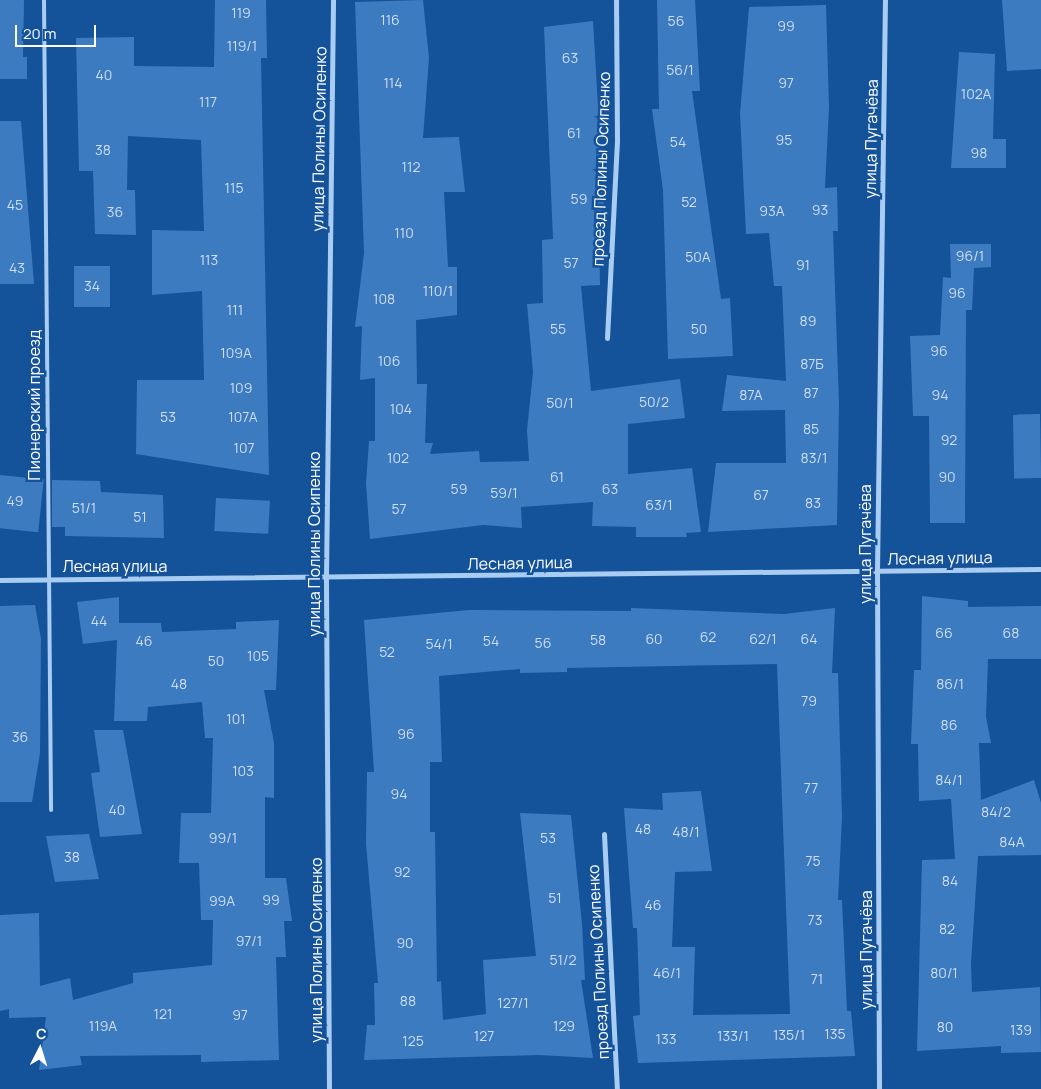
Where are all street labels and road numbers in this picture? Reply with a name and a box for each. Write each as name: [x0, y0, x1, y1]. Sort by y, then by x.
street label: улица Полины Осипенко: [308, 46, 330, 232]
street label: проезд Полины Осипенко: [588, 71, 614, 267]
street label: улица Пугачёва: [860, 79, 882, 199]
street label: Пионерский проезд: [24, 330, 44, 480]
street label: улица Полины Осипенко: [304, 451, 324, 637]
street label: улица Пугачёва: [855, 484, 875, 604]
street label: Лесная улица: [887, 547, 993, 569]
street label: Лесная улица: [467, 552, 573, 574]
street label: Лесная улица: [63, 556, 167, 576]
street label: улица Полины Осипенко: [306, 857, 326, 1043]
street label: проезд Полины Осипенко: [583, 864, 613, 1060]
street label: улица Пугачёва: [856, 890, 876, 1010]

